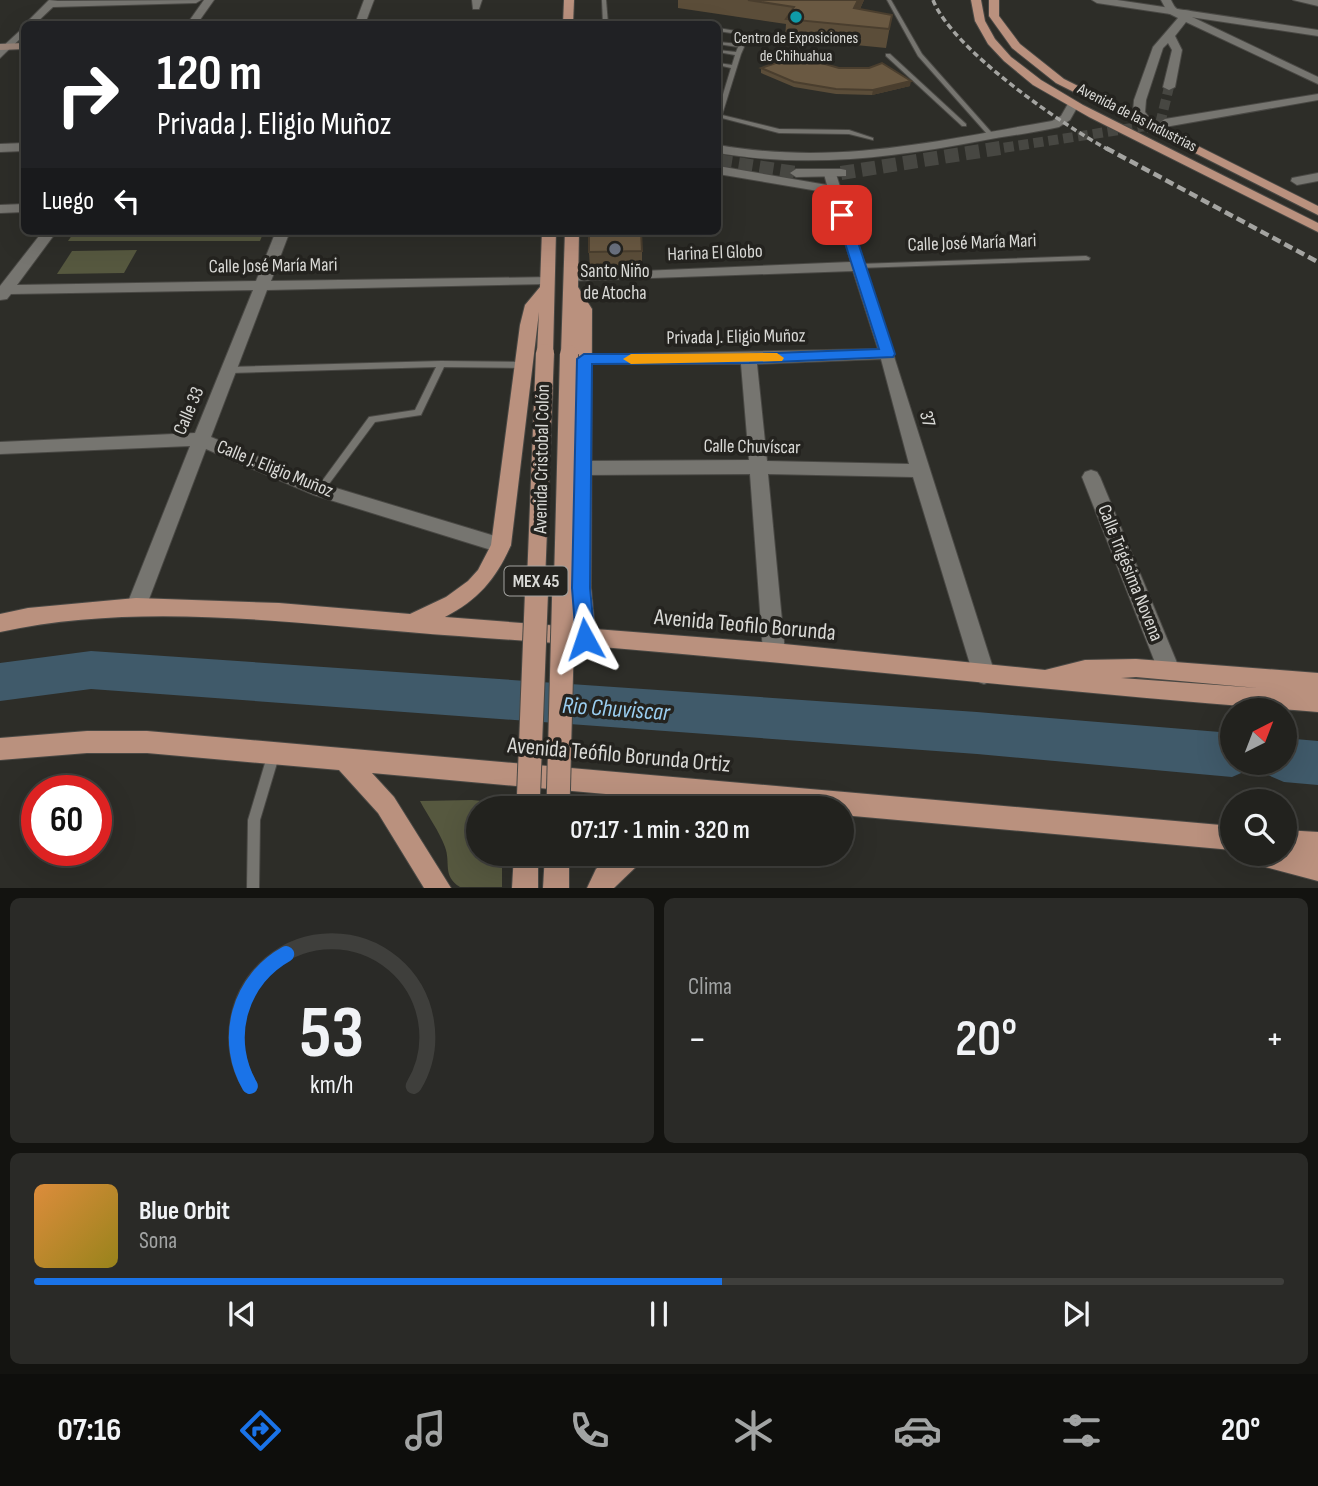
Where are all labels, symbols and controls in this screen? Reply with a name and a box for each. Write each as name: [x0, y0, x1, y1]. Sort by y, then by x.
marker: Centro de Exposiciones de Chihuahua: [788, 9, 804, 25]
place label: Centro de Exposiciones de Chihuahua: [734, 29, 859, 66]
text: 120 m: [157, 45, 262, 104]
icon: right: [42, 49, 133, 140]
street label: Avenida de las Industrias: [1073, 79, 1200, 156]
text: Privada J. Eligio Muñoz: [157, 105, 391, 144]
icon: left: [108, 182, 146, 220]
pin: [812, 185, 872, 245]
text: Luego: [42, 186, 94, 217]
icon: arrive: [823, 196, 861, 234]
street label: Calle José María Mari: [907, 229, 1037, 257]
street label: Harina El Globo: [667, 240, 763, 266]
marker: Santo Niño de Atocha: [607, 241, 623, 257]
street label: Calle José María Mari: [208, 253, 338, 279]
place label: Santo Niño de Atocha: [580, 260, 650, 305]
street label: Privada J. Eligio Muñoz: [666, 324, 806, 350]
street label: Calle 33: [169, 384, 209, 438]
street label: Avenida Cristobal Colón: [529, 384, 555, 535]
street label: 37: [914, 409, 940, 430]
street label: Calle J. Eligio Muñoz: [213, 435, 337, 503]
street label: Calle Chuvíscar: [703, 435, 801, 459]
street label: Calle Trigésima Novena: [1092, 501, 1168, 645]
road number: MEX 45: [504, 566, 568, 596]
position arrow: [548, 602, 622, 676]
street label: Avenida Teofilo Borunda: [652, 603, 837, 647]
water label: Rio Chuviscar: [561, 691, 672, 727]
north arrow: [1220, 698, 1297, 775]
map controls: [1220, 698, 1297, 866]
street label: Avenida Teófilo Borunda Ortiz: [505, 731, 732, 779]
speed limit sign: 60: [21, 775, 112, 866]
button: search: [1220, 789, 1297, 866]
text: 07:17 · 1 min · 320 m: [570, 815, 750, 846]
text: Clima: [688, 973, 732, 1001]
text: 53: [300, 991, 364, 1079]
text: 20°: [955, 1008, 1017, 1071]
text: −: [688, 1017, 707, 1062]
text: +: [1265, 1017, 1284, 1062]
text: km/h: [310, 1070, 354, 1101]
text: Blue Orbit: [139, 1196, 230, 1227]
text: Sona: [139, 1227, 177, 1255]
icon: previous: [223, 1295, 261, 1333]
icon: pause: [640, 1295, 678, 1333]
icon: next: [1057, 1295, 1095, 1333]
icon: directions: [236, 1406, 285, 1455]
icon: music: [401, 1406, 450, 1455]
icon: phone: [565, 1406, 614, 1455]
icon: climate: [729, 1406, 778, 1455]
icon: car: [893, 1406, 942, 1455]
icon: filters: [1057, 1406, 1106, 1455]
text: 07:16: [58, 1411, 121, 1450]
text: 20°: [1221, 1411, 1260, 1450]

